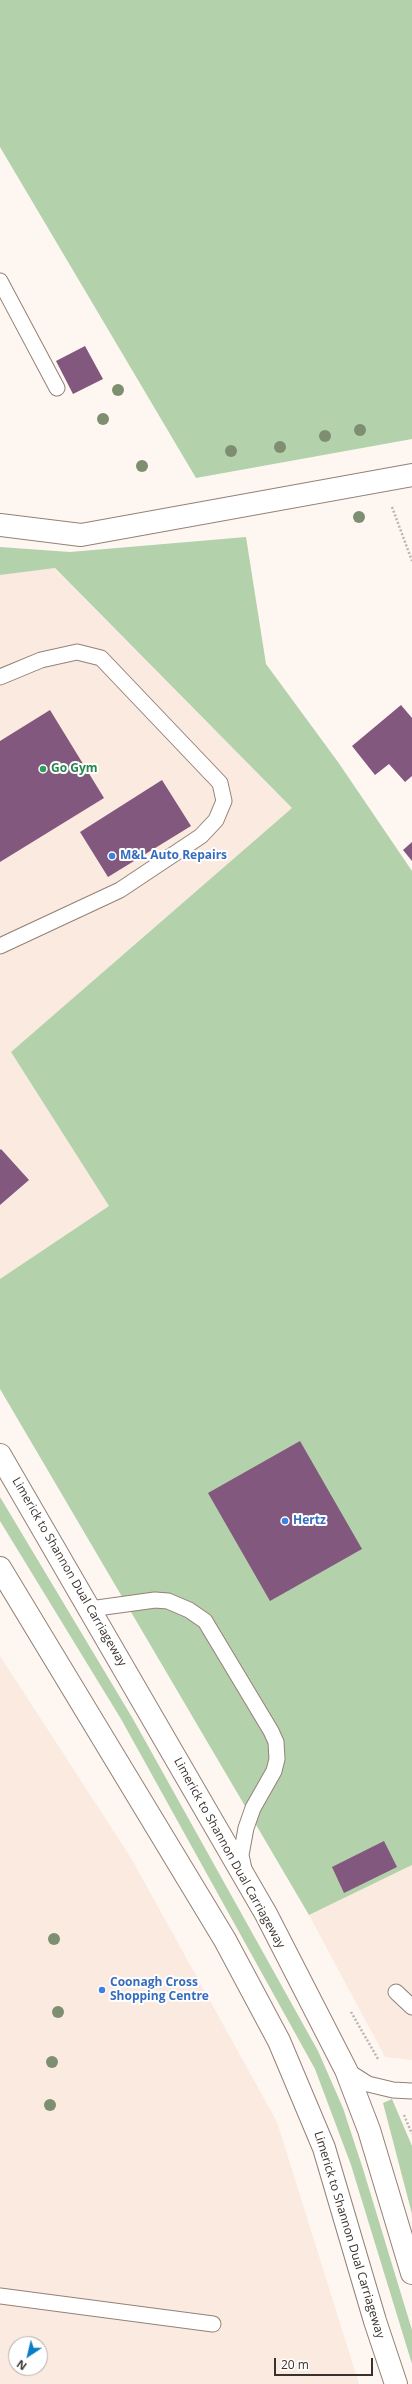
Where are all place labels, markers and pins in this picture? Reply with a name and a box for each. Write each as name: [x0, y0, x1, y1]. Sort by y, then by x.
place label: Go Gym: [51, 762, 98, 776]
marker: Go Gym: [38, 764, 48, 774]
place label: M&L Auto Repairs: [120, 849, 227, 863]
marker: M&L Auto Repairs: [107, 851, 117, 861]
place label: Hertz: [293, 1514, 326, 1528]
marker: Hertz: [280, 1516, 290, 1526]
place label: Coonagh Cross Shopping Centre: [110, 1976, 209, 2004]
marker: Coonagh Cross Shopping Centre: [97, 1985, 107, 1995]

